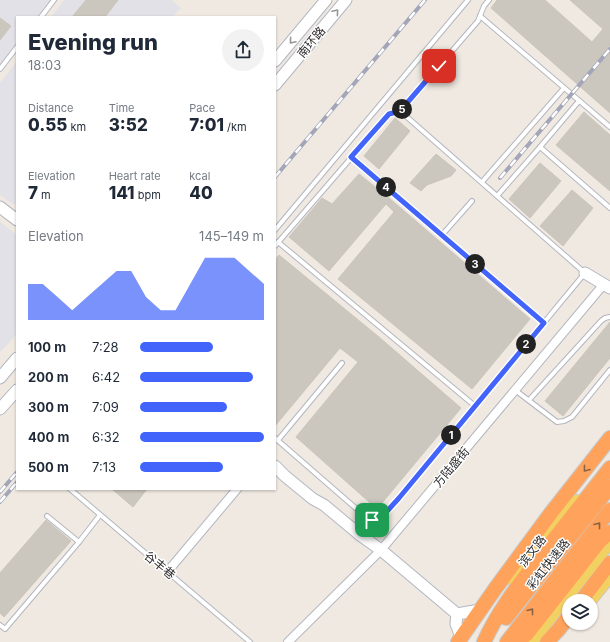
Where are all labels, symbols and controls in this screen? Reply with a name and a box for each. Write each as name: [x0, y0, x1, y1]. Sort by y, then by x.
one-way arrow: [332, 9, 339, 17]
street label: 南环路: [294, 23, 328, 61]
text: Evening run: [28, 29, 158, 55]
button: share: [222, 29, 264, 71]
one-way arrow: [289, 36, 296, 44]
pin: [422, 49, 456, 83]
icon: check: [428, 55, 450, 77]
text: 18:03: [28, 57, 61, 73]
pin: 5: [392, 99, 412, 119]
text: Distance: [28, 101, 73, 115]
text: Time: [109, 101, 134, 115]
text: Pace: [189, 101, 215, 115]
text: 5: [398, 102, 406, 116]
text: 0.55: [28, 115, 67, 135]
text: 3:52: [109, 115, 148, 135]
text: 7:01: [189, 115, 224, 135]
text: km: [67, 120, 86, 134]
text: /km: [224, 120, 247, 134]
text: Elevation: [28, 169, 75, 183]
text: Heart rate: [109, 169, 161, 183]
text: kcal: [189, 169, 210, 183]
pin: 4: [376, 177, 396, 197]
text: 4: [382, 180, 390, 194]
text: 7: [28, 183, 38, 203]
text: 141: [109, 183, 135, 203]
text: 40: [189, 183, 213, 203]
text: m: [38, 188, 51, 202]
text: bpm: [135, 188, 161, 202]
text: Elevation: [28, 228, 84, 244]
text: 145–149 m: [199, 228, 264, 244]
pin: 3: [465, 254, 485, 274]
text: 3: [471, 257, 479, 271]
pin: 2: [516, 334, 536, 354]
text: 2: [523, 337, 529, 351]
text: 100 m: [28, 339, 66, 355]
text: 7:28: [92, 339, 119, 355]
text: 200 m: [28, 369, 69, 385]
text: 6:42: [92, 369, 120, 385]
text: 300 m: [28, 399, 69, 415]
text: 7:09: [92, 399, 119, 415]
pin: 1: [441, 425, 461, 445]
text: 1: [449, 428, 453, 442]
text: 400 m: [28, 429, 69, 445]
text: 6:32: [92, 429, 120, 445]
street label: 方陆盛街: [430, 444, 472, 490]
text: 500 m: [28, 459, 69, 475]
text: 7:13: [92, 459, 116, 475]
one-way arrow: [584, 464, 591, 471]
pin: [355, 503, 389, 537]
icon: arrive: [361, 509, 383, 531]
one-way arrow: [593, 523, 600, 530]
street label: 滨文路: [515, 532, 549, 570]
street label: 彩虹快速路: [524, 536, 572, 592]
street label: 谷丰巷: [141, 548, 179, 582]
map controls: [562, 594, 598, 630]
button: layers: [562, 594, 598, 630]
one-way arrow: [526, 609, 533, 616]

